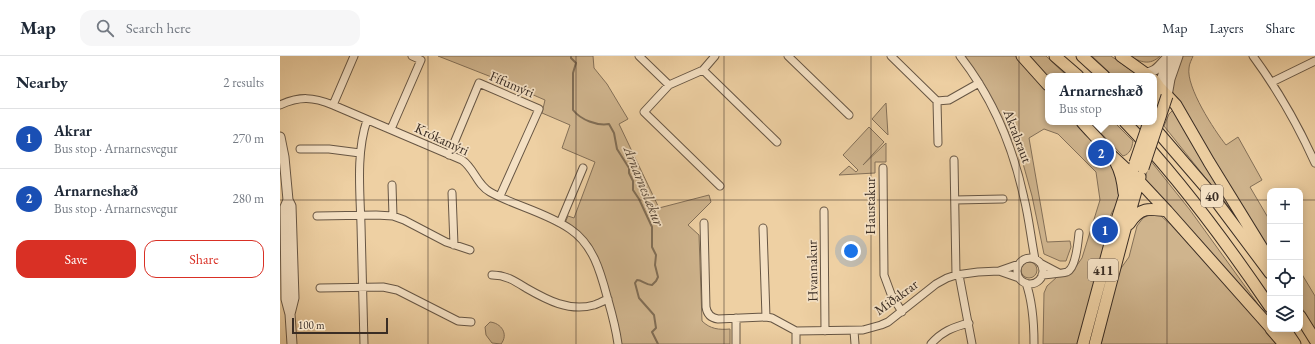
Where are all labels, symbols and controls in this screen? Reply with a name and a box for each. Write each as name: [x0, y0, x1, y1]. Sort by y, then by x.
search box: [80, 10, 360, 46]
text: Map: [20, 15, 56, 40]
icon: search: [94, 17, 116, 39]
text: Search here: [126, 18, 191, 37]
text: Map: [1162, 19, 1187, 37]
text: Layers: [1209, 19, 1244, 37]
text: Share: [1266, 19, 1295, 37]
street label: Fífumýri: [487, 67, 538, 102]
text: Nearby: [16, 71, 68, 93]
popup: [1045, 73, 1157, 125]
text: 2 results: [223, 74, 264, 91]
text: Arnarneshæð: [1059, 81, 1143, 100]
text: Bus stop: [1059, 100, 1102, 117]
street label: Akrabraut: [999, 106, 1037, 166]
street label: Krókamýri: [412, 119, 472, 160]
text: Akrar: [54, 121, 92, 140]
text: 1: [26, 130, 32, 147]
text: 270 m: [233, 130, 264, 147]
pin: 2: [1088, 138, 1114, 168]
text: Bus stop · Arnarnesvegur: [54, 140, 178, 157]
water label: Arnarneslækur: [619, 142, 670, 230]
street label: Haustakur: [861, 177, 879, 235]
text: Arnarneshæð: [54, 181, 138, 200]
road number: 40: [1201, 185, 1223, 207]
map controls: [1267, 188, 1303, 332]
button: +: [1267, 188, 1303, 224]
text: 2: [26, 190, 32, 207]
text: 280 m: [233, 190, 264, 207]
text: Bus stop · Arnarnesvegur: [54, 200, 178, 217]
pin: 1: [1092, 215, 1118, 245]
button: −: [1267, 224, 1303, 260]
button: Save: [16, 240, 136, 278]
button: Share: [144, 240, 264, 278]
street label: Hvannakur: [802, 240, 822, 302]
your location: [841, 241, 861, 261]
road number: 411: [1088, 259, 1118, 281]
button: locate: [1267, 260, 1303, 296]
street label: Miðakrar: [871, 275, 922, 319]
button: layers: [1267, 296, 1303, 332]
scale bar: [292, 316, 388, 335]
text: 100 m: [298, 318, 325, 332]

